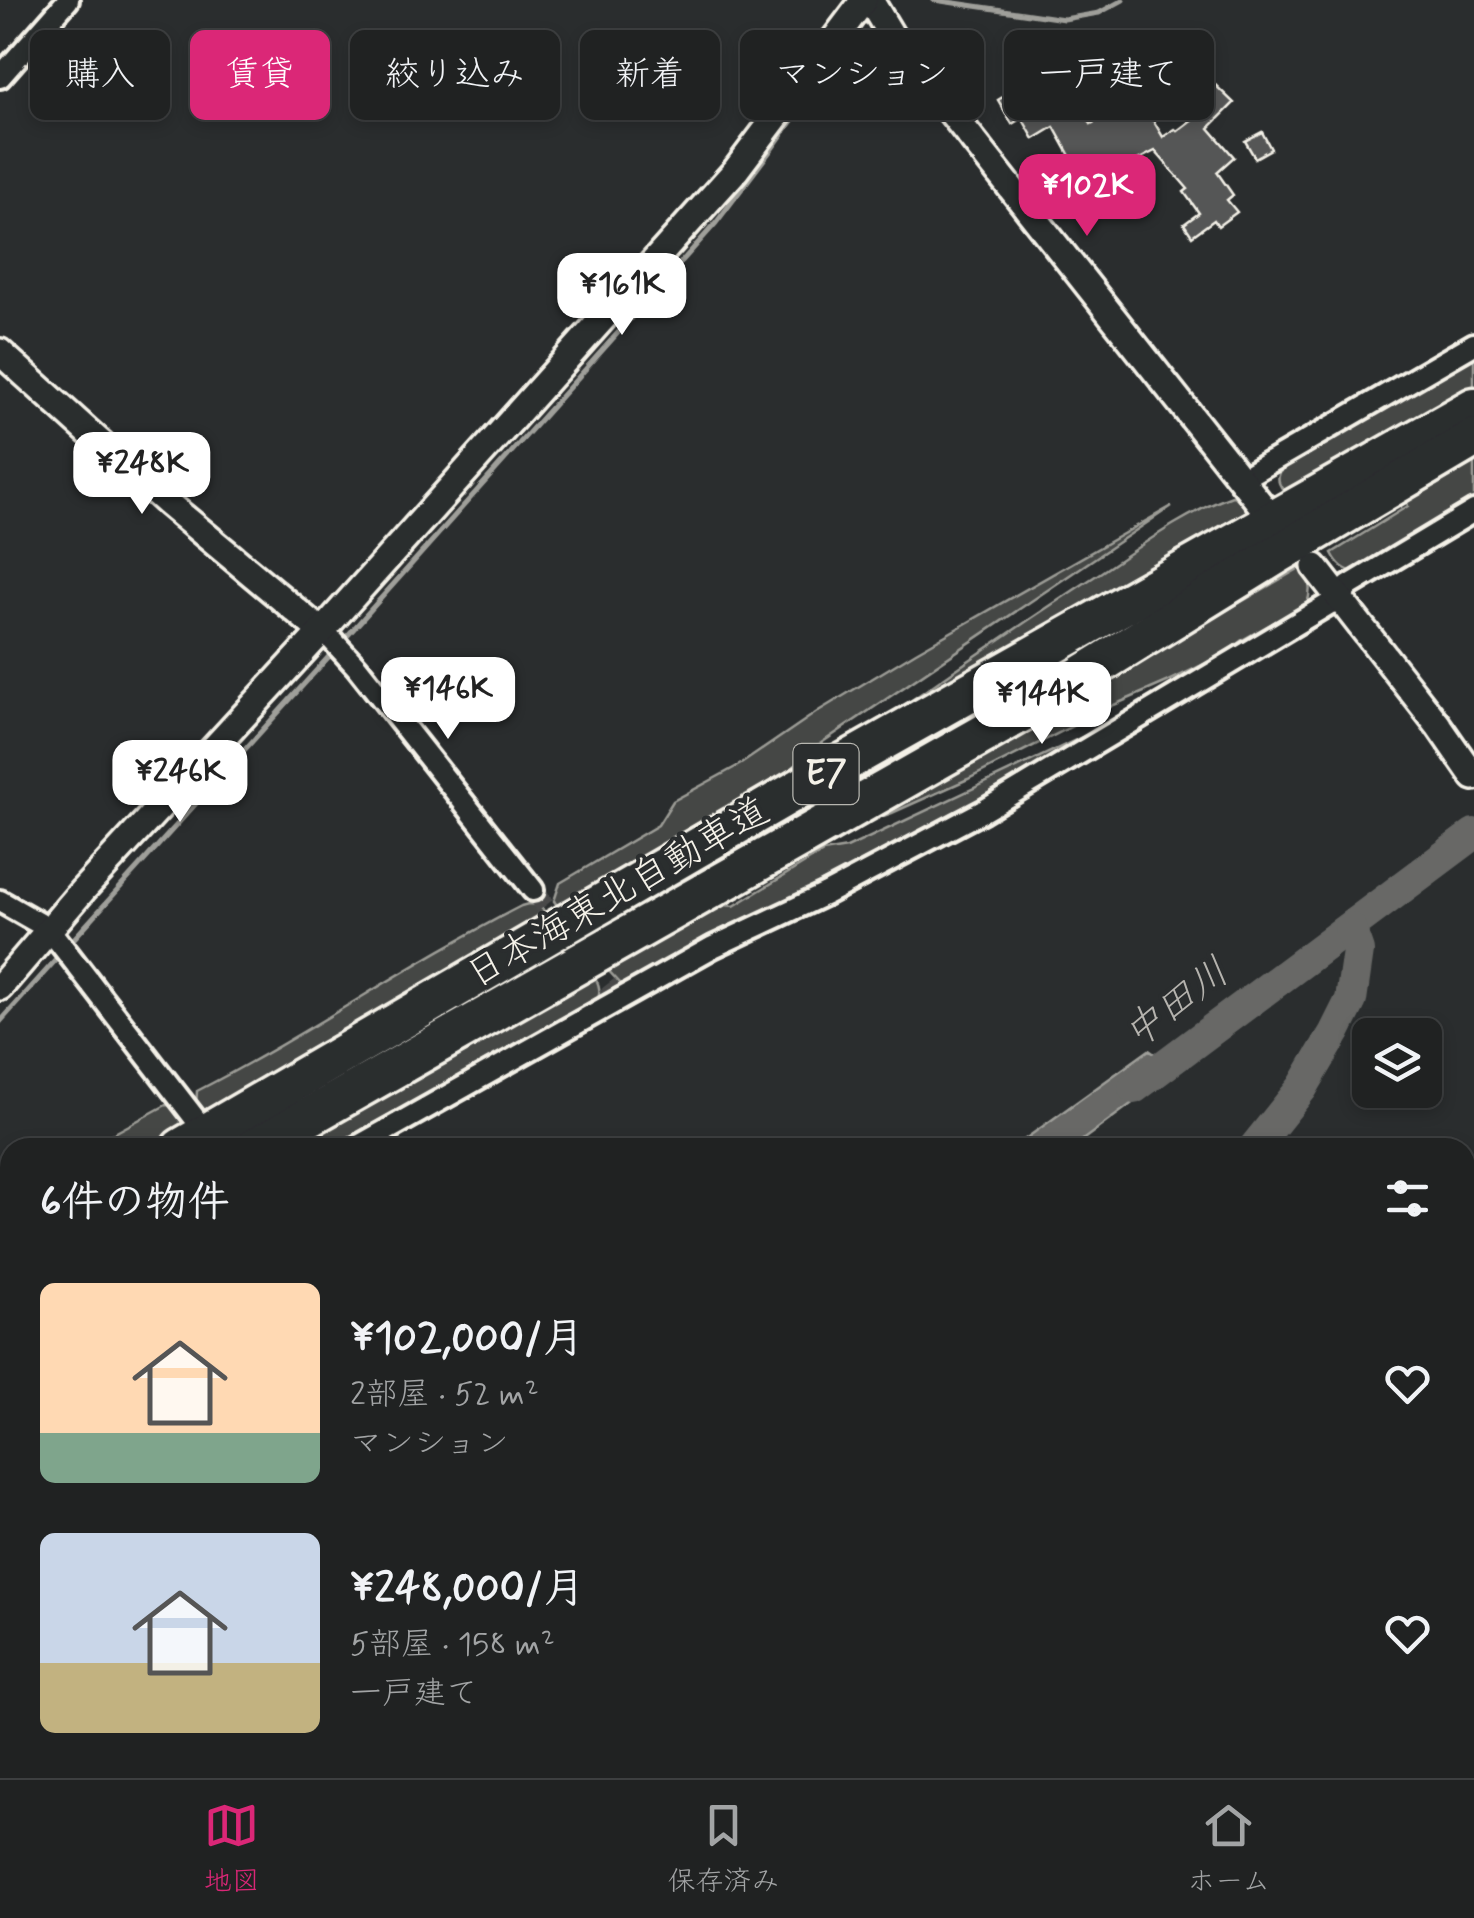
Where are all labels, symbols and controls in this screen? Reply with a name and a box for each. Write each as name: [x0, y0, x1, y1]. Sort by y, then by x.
chip: 購入: [30, 30, 170, 120]
chip: 賃貸: [190, 30, 330, 120]
chip: 絞り込み: [350, 30, 560, 120]
chip: 新着: [580, 30, 720, 120]
chip: マンション: [740, 30, 984, 120]
chip: 一戸建て: [1004, 30, 1214, 120]
pin: ¥102K: [1017, 154, 1157, 239]
text: ¥102K: [1041, 165, 1133, 207]
pin: ¥161K: [552, 253, 692, 338]
text: ¥161K: [579, 264, 665, 306]
pin: ¥248K: [72, 432, 212, 517]
text: ¥248K: [95, 443, 189, 485]
pin: ¥146K: [378, 657, 518, 742]
pin: ¥144K: [972, 662, 1112, 747]
text: ¥146K: [403, 668, 493, 710]
text: ¥144K: [995, 673, 1089, 715]
pin: ¥246K: [110, 740, 250, 825]
road number: E7: [794, 744, 858, 804]
text: ¥246K: [134, 751, 226, 793]
street label: 日本海東北自動車道: [458, 787, 778, 1001]
water label: 中田川: [1113, 947, 1241, 1061]
map controls: [1352, 1018, 1442, 1108]
button: layers: [1352, 1018, 1442, 1108]
icon: filters: [1380, 1171, 1435, 1226]
text: 6件の物件: [40, 1176, 230, 1231]
text: ¥102,000/月: [350, 1312, 584, 1367]
icon: home: [120, 1323, 240, 1443]
icon: heart: [1380, 1356, 1435, 1411]
text: 2部屋 · 52 m²: [350, 1374, 539, 1416]
text: マンション: [350, 1423, 509, 1465]
text: ¥248,000/月: [350, 1562, 585, 1617]
icon: home: [120, 1573, 240, 1693]
icon: heart: [1380, 1606, 1435, 1661]
text: 5部屋 · 158 m²: [350, 1624, 555, 1666]
text: 一戸建て: [350, 1673, 478, 1715]
tab: 地図: [204, 1798, 260, 1901]
tab: 保存済み: [668, 1798, 780, 1901]
tab: ホーム: [1187, 1798, 1270, 1901]

